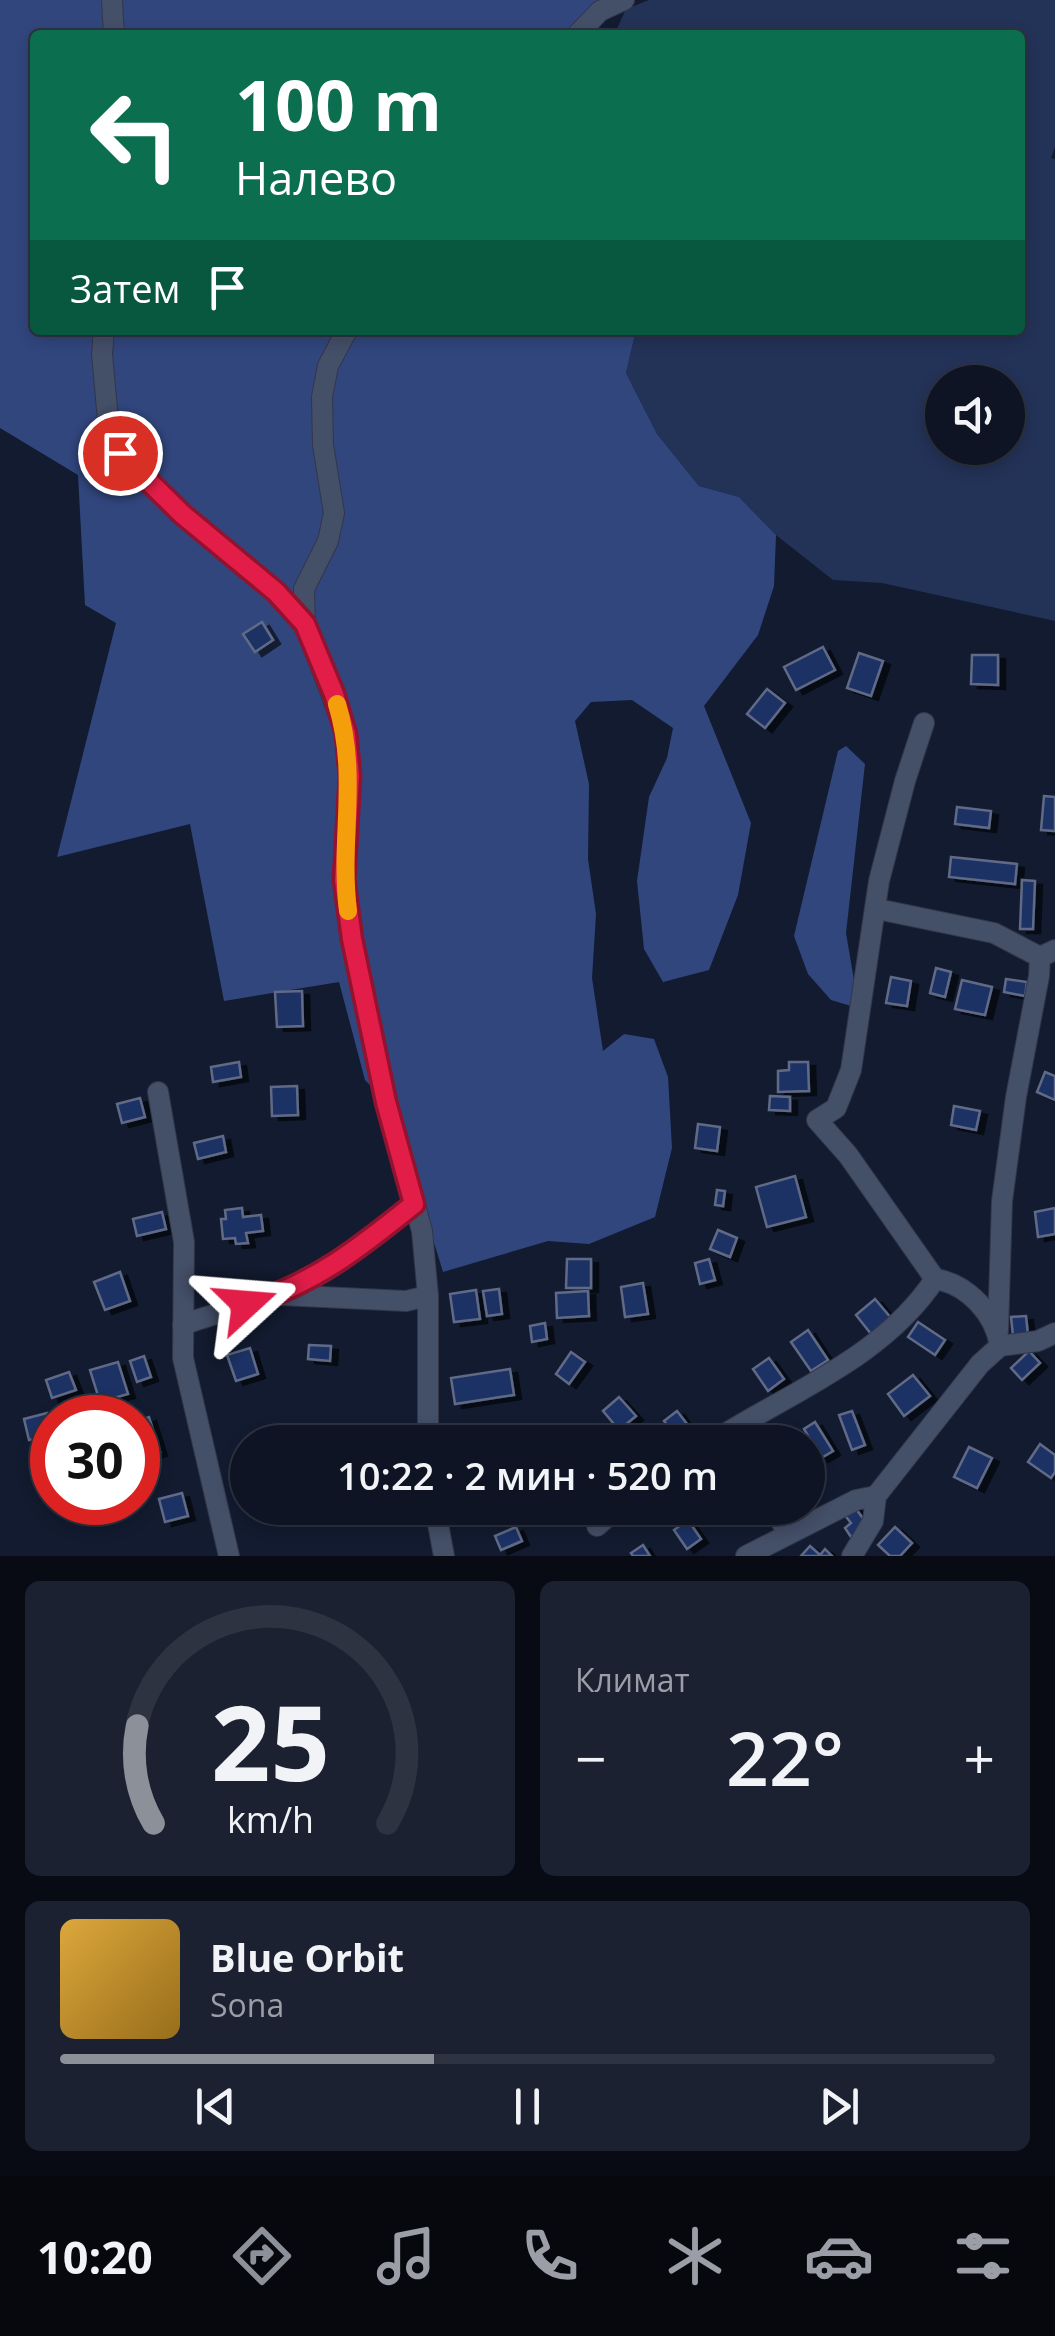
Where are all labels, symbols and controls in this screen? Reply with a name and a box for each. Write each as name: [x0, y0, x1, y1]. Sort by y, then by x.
text: 100 m: [235, 56, 442, 152]
icon: left: [70, 70, 200, 200]
text: Налево: [235, 147, 397, 208]
icon: arrive: [200, 260, 255, 315]
text: Затем: [70, 262, 180, 314]
map controls: [925, 365, 1025, 465]
button: sound: [925, 365, 1025, 465]
pin: [78, 411, 163, 496]
icon: arrive: [93, 426, 148, 481]
position arrow: [194, 1252, 298, 1356]
speed limit sign: 30: [30, 1395, 160, 1525]
text: 10:22 · 2 мин · 520 m: [337, 1449, 718, 1501]
text: Климат: [575, 1658, 689, 1701]
text: 25: [211, 1670, 329, 1811]
text: 22°: [726, 1706, 844, 1808]
text: −: [575, 1720, 606, 1795]
text: +: [964, 1720, 995, 1795]
text: km/h: [227, 1795, 313, 1843]
text: Blue Orbit: [210, 1931, 404, 1983]
text: Sona: [210, 1983, 284, 2026]
icon: previous: [188, 2079, 243, 2134]
icon: pause: [500, 2079, 555, 2134]
icon: next: [812, 2079, 867, 2134]
icon: directions: [227, 2221, 297, 2291]
icon: music: [371, 2221, 441, 2291]
icon: phone: [515, 2221, 585, 2291]
icon: climate: [660, 2221, 730, 2291]
icon: car: [804, 2221, 874, 2291]
icon: filters: [948, 2221, 1018, 2291]
text: 10:20: [37, 2226, 153, 2287]

